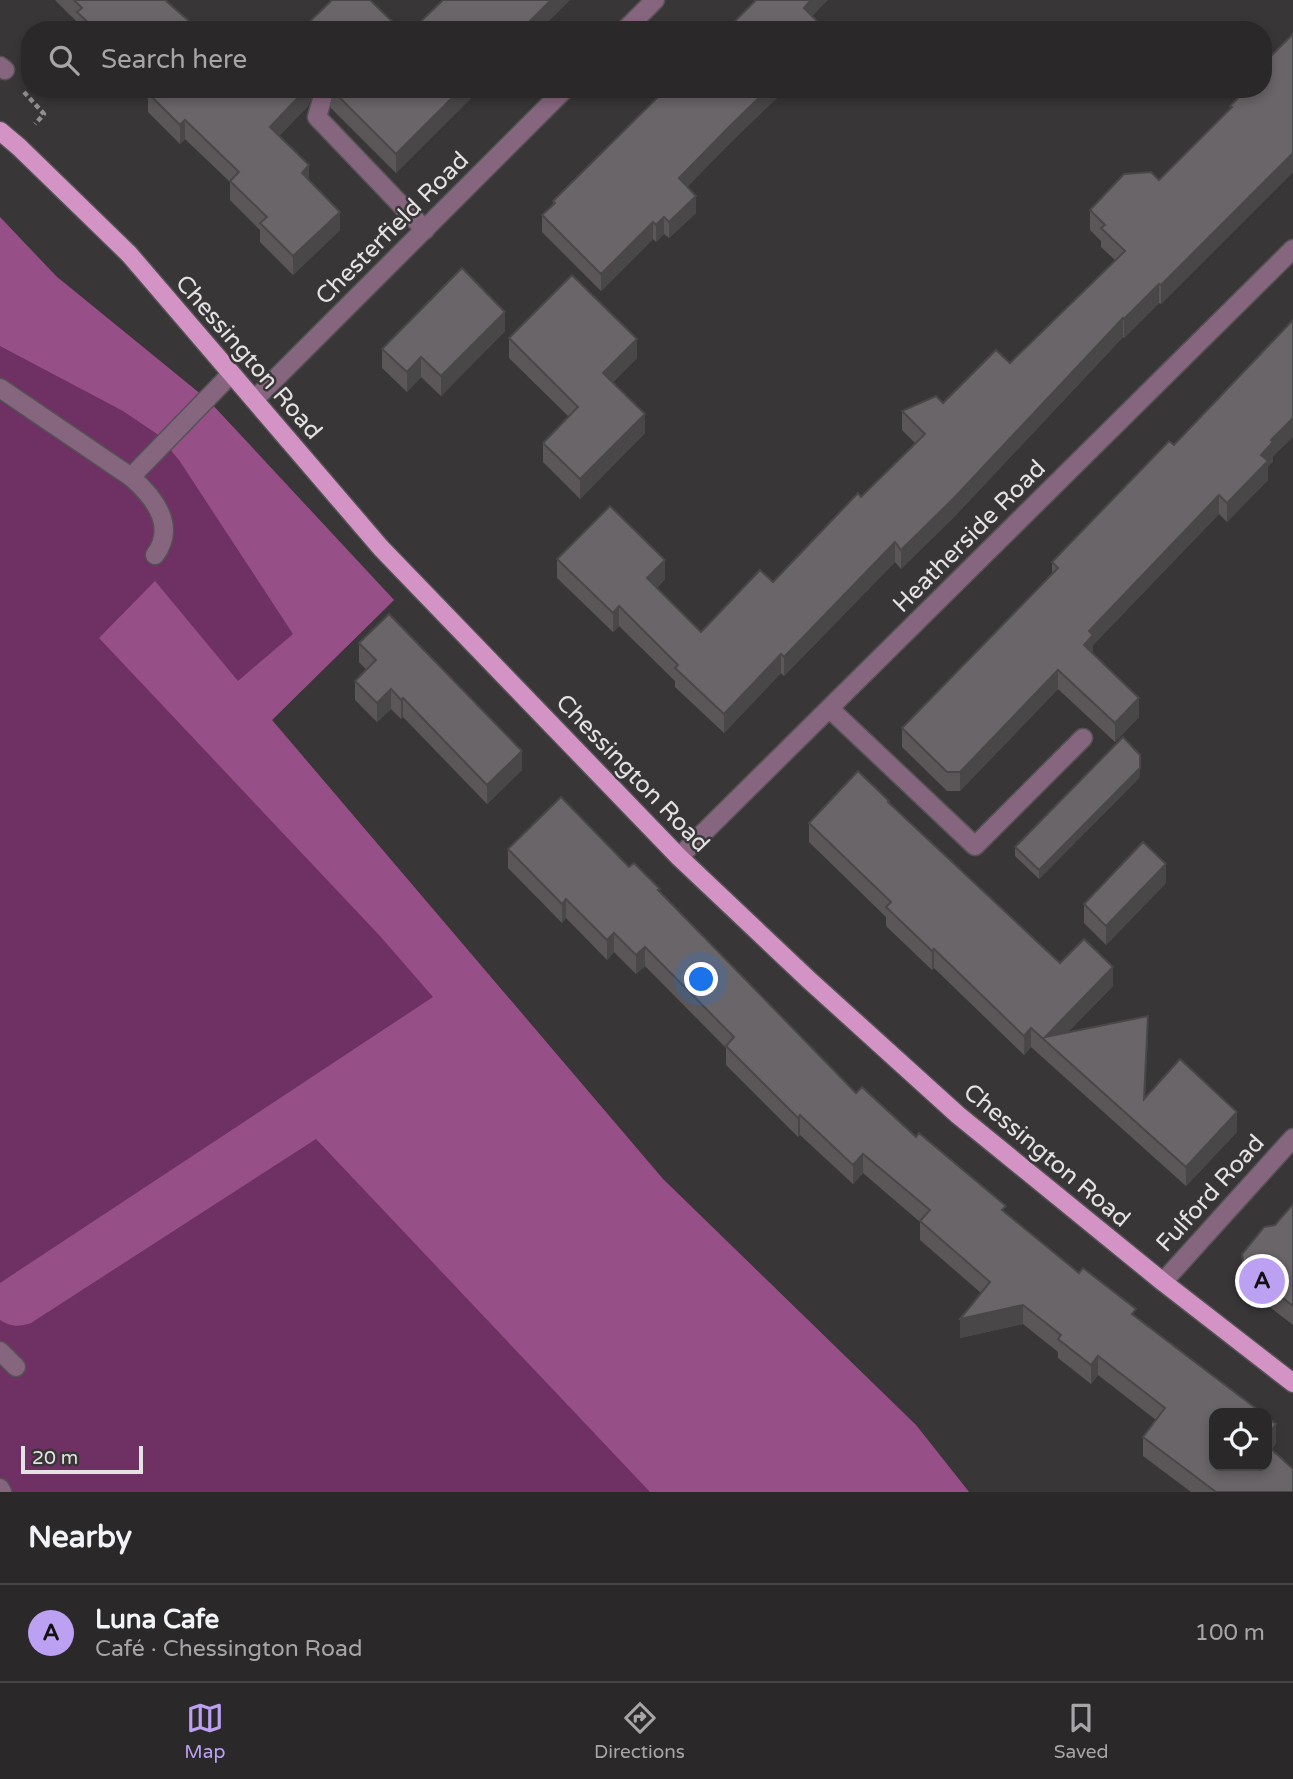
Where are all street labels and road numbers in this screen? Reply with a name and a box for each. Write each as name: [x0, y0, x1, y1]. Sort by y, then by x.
street label: Chesterfield Road: [310, 146, 475, 311]
street label: Chessington Road: [169, 269, 328, 445]
street label: Heatherside Road: [887, 454, 1052, 619]
street label: Chessington Road: [550, 688, 715, 858]
street label: Chessington Road: [958, 1077, 1136, 1233]
street label: Fulford Road: [1150, 1129, 1271, 1258]

